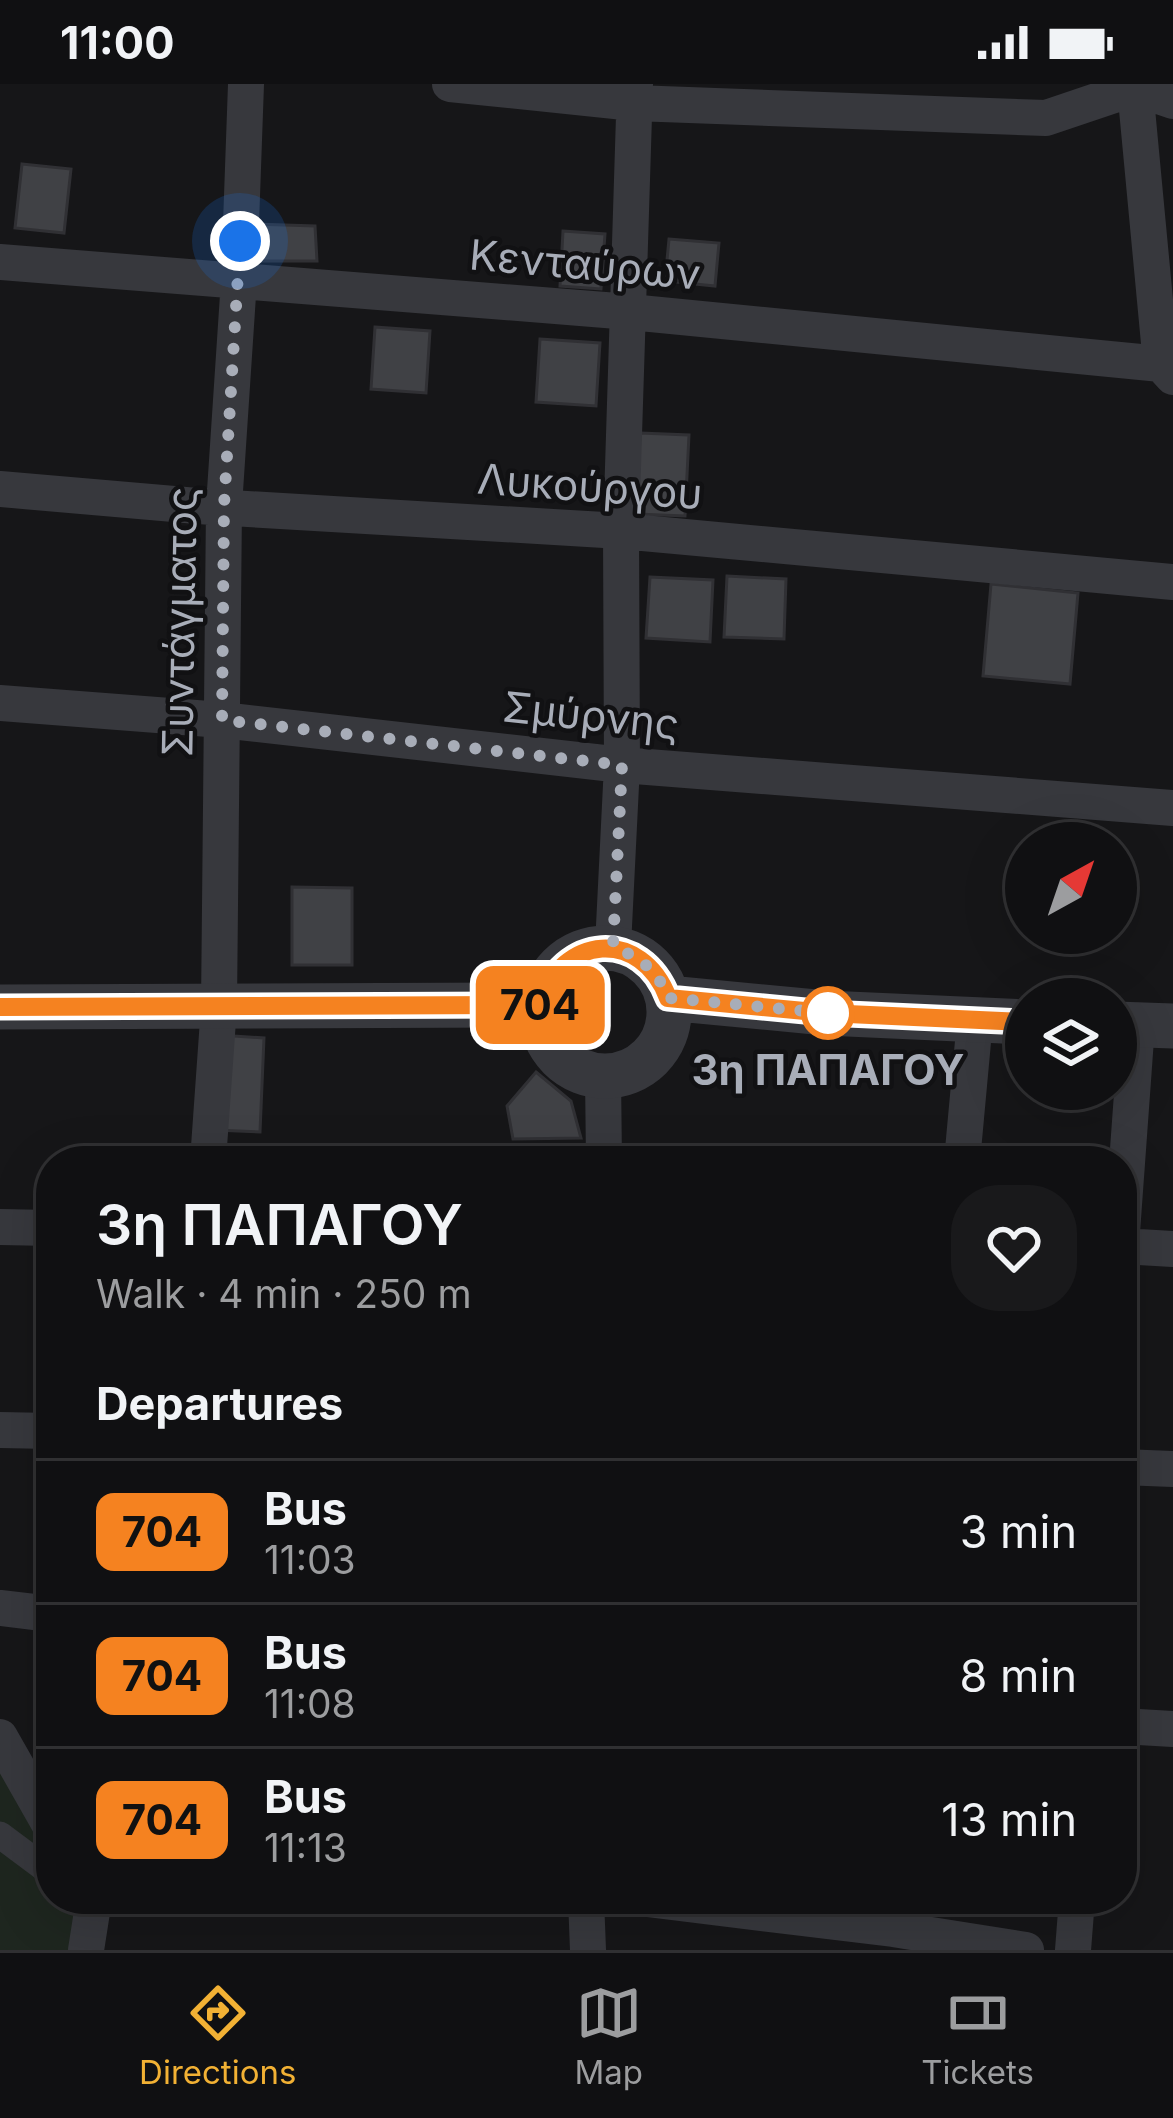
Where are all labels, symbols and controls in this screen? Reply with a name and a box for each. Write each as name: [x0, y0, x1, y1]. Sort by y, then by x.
text: 11:00: [60, 15, 175, 70]
your location: [210, 211, 270, 271]
street label: Κενταύρων: [467, 228, 703, 300]
street label: Λυκούργου: [476, 453, 704, 519]
street label: Συντάγματος: [151, 487, 207, 757]
street label: Σμύρνης: [500, 680, 682, 750]
north arrow: [1005, 822, 1137, 954]
map controls: [1005, 822, 1137, 1110]
line badge: 704: [471, 966, 609, 1044]
button: layers: [1005, 978, 1137, 1110]
text: 704: [500, 979, 580, 1030]
marker: 3η ΠΑΠΑΓΟΥ: [803, 988, 853, 1038]
place label: 3η ΠΑΠΑΓΟΥ: [691, 1044, 965, 1095]
button: heart: [951, 1185, 1077, 1311]
text: 3η ΠΑΠΑΓΟΥ: [96, 1190, 463, 1259]
text: Walk · 4 min · 250 m: [96, 1270, 472, 1317]
text: Departures: [96, 1376, 343, 1431]
text: Bus: [264, 1481, 347, 1536]
text: 3 min: [960, 1504, 1077, 1559]
text: 704: [122, 1506, 202, 1557]
text: 11:03: [264, 1536, 356, 1583]
text: Bus: [264, 1625, 347, 1680]
text: 8 min: [960, 1648, 1077, 1703]
text: 704: [122, 1650, 202, 1701]
text: 11:08: [264, 1680, 356, 1727]
text: Bus: [264, 1769, 347, 1824]
text: 13 min: [941, 1792, 1077, 1847]
text: 704: [122, 1794, 202, 1845]
text: 11:13: [264, 1824, 347, 1871]
tab: Directions: [139, 1980, 296, 2092]
tab: Map: [575, 1980, 643, 2092]
tab: Tickets: [921, 1980, 1034, 2092]

